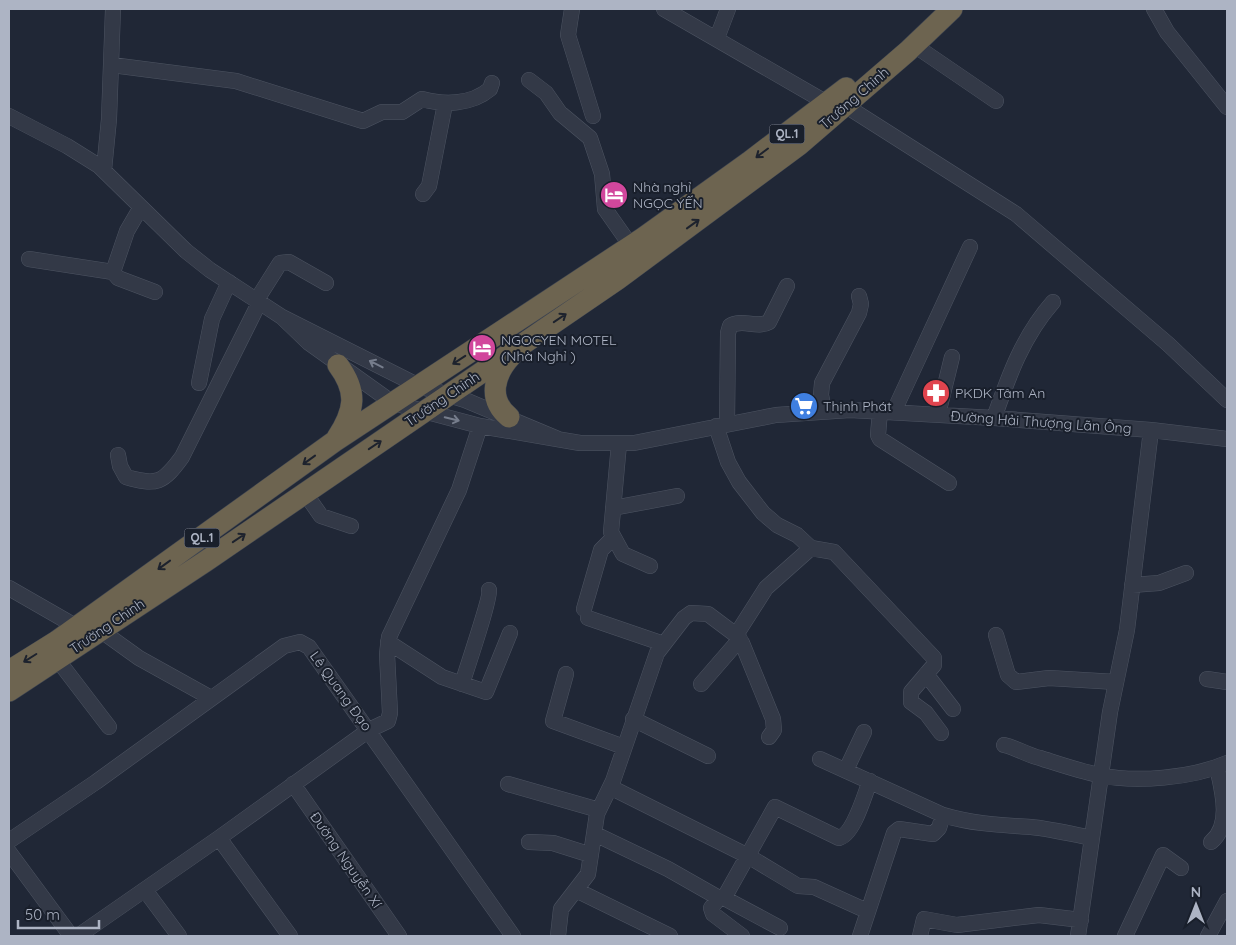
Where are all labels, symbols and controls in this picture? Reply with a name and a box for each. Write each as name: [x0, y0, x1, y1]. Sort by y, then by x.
street label: Trường Chinh: [816, 63, 892, 133]
road number: QL.1: [770, 125, 804, 144]
one-way arrow: [755, 148, 769, 158]
place label: Nhà nghỉ NGỌC YẾN: [633, 178, 703, 212]
hotel icon: Nhà nghỉ NGỌC YẾN: [599, 180, 629, 210]
one-way arrow: [686, 219, 700, 229]
one-way arrow: [553, 313, 567, 323]
place label: NGOCYEN MOTEL (Nhà Nghỉ ): [501, 331, 617, 365]
hotel icon: NGOCYEN MOTEL (Nhà Nghỉ ): [467, 333, 497, 363]
one-way arrow: [452, 355, 466, 365]
one-way arrow: [368, 359, 383, 369]
street label: Trường Chinh: [401, 367, 483, 431]
pharmacy icon: PKDK Tâm An: [921, 378, 951, 408]
place label: PKDK Tâm An: [955, 384, 1045, 402]
supermarket icon: Thịnh Phát: [789, 391, 819, 421]
place label: Thịnh Phát: [823, 397, 892, 415]
street label: Đường Hải Thượng Lãn Ông: [950, 407, 1132, 437]
one-way arrow: [444, 415, 460, 424]
one-way arrow: [367, 440, 381, 450]
one-way arrow: [302, 455, 316, 465]
road number: QL.1: [184, 528, 220, 548]
one-way arrow: [232, 533, 246, 543]
one-way arrow: [157, 560, 171, 570]
street label: Trường Chinh: [66, 594, 148, 658]
street label: Lê Quang Đạo: [306, 648, 376, 734]
one-way arrow: [23, 653, 37, 663]
street label: Đường Nguyễn Xí: [306, 809, 386, 911]
north arrow: [1171, 880, 1221, 930]
text: N: [1191, 883, 1201, 901]
scale bar: [18, 898, 99, 930]
text: 50 m: [25, 905, 60, 924]

